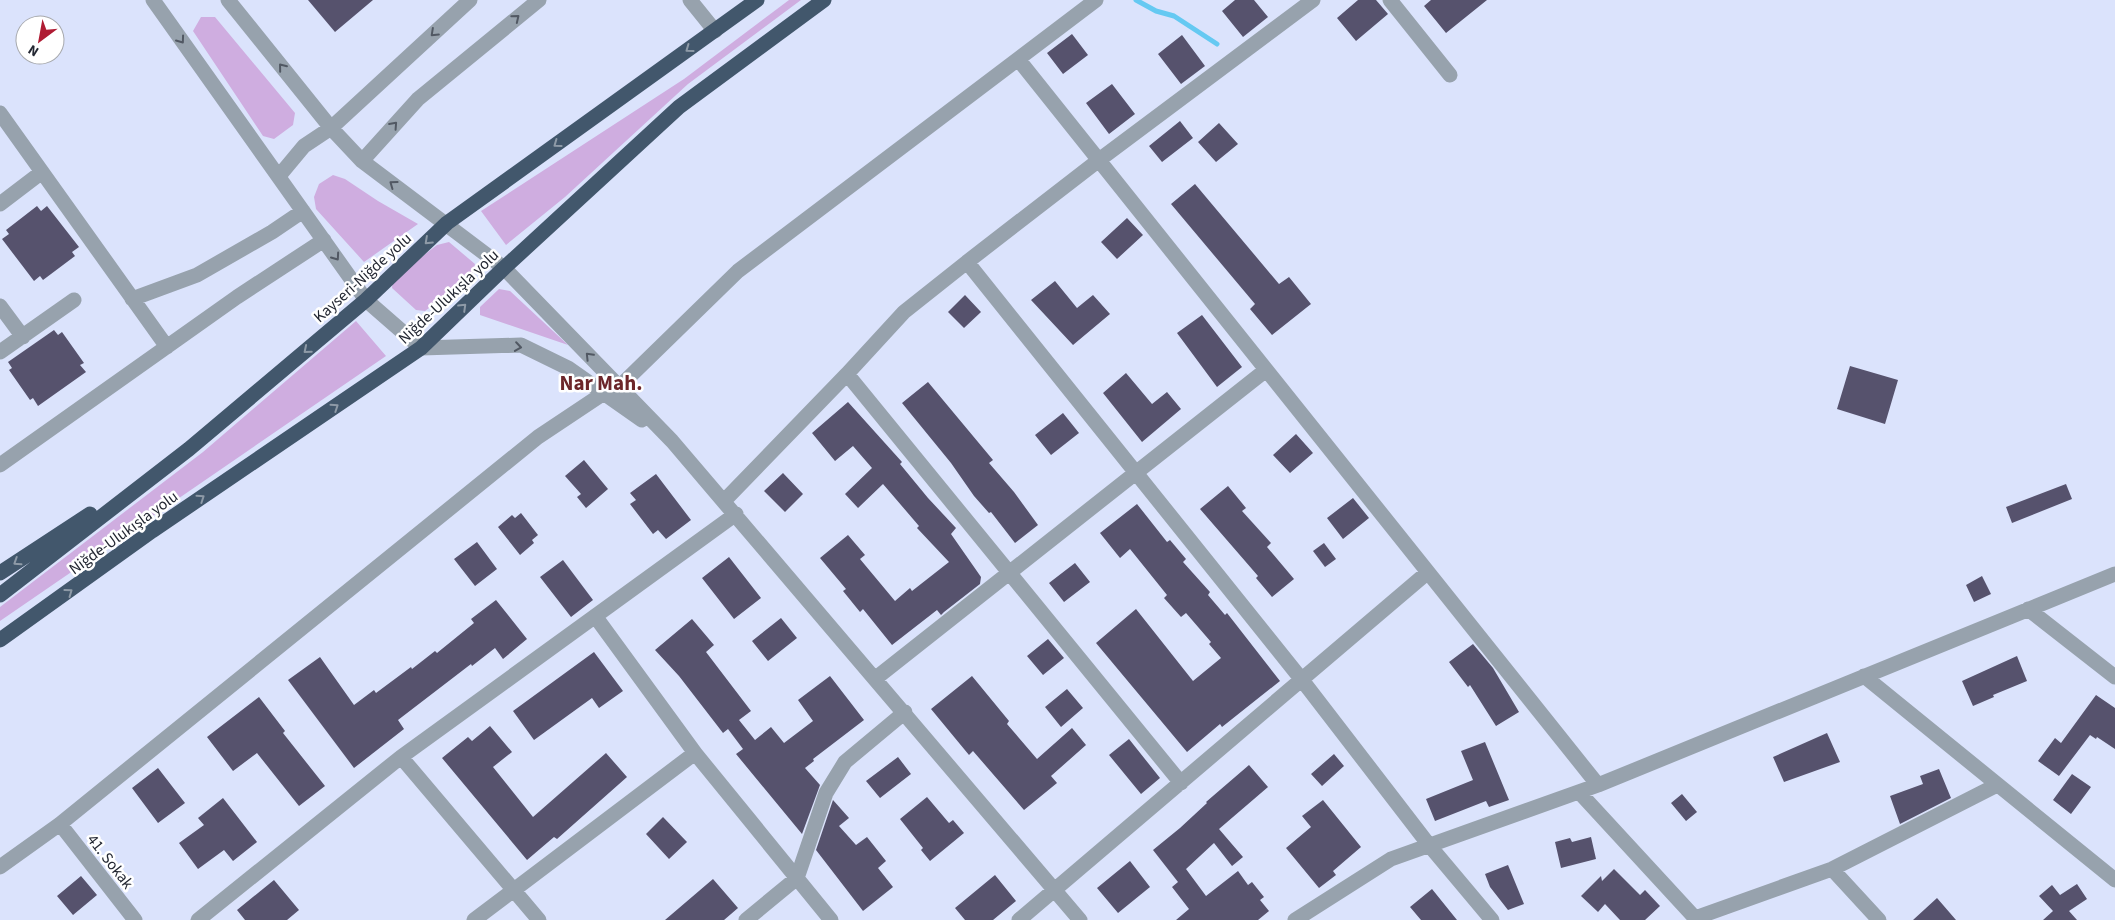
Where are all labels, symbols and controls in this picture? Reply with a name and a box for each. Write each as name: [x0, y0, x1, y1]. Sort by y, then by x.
north arrow: [15, 15, 65, 65]
one-way arrow: [511, 15, 520, 24]
one-way arrow: [431, 27, 440, 36]
one-way arrow: [175, 34, 184, 44]
text: N: [24, 39, 43, 61]
one-way arrow: [686, 43, 695, 52]
one-way arrow: [279, 64, 287, 73]
one-way arrow: [388, 122, 397, 131]
one-way arrow: [553, 138, 563, 147]
one-way arrow: [389, 181, 399, 190]
street label: Kayseri-Niğde yolu: [309, 228, 416, 328]
one-way arrow: [424, 235, 433, 244]
street label: Niğde-Ulukışla yolu: [394, 244, 504, 349]
one-way arrow: [330, 252, 339, 261]
one-way arrow: [458, 304, 467, 313]
one-way arrow: [515, 341, 523, 352]
one-way arrow: [303, 344, 312, 353]
one-way arrow: [586, 353, 595, 362]
district label: Nar Mah.: [560, 368, 642, 398]
one-way arrow: [330, 403, 339, 413]
street label: Niğde-Ulukışla yolu: [65, 486, 183, 580]
one-way arrow: [195, 495, 205, 504]
one-way arrow: [13, 556, 23, 565]
one-way arrow: [63, 590, 72, 598]
street label: 41. Sokak: [82, 830, 139, 894]

